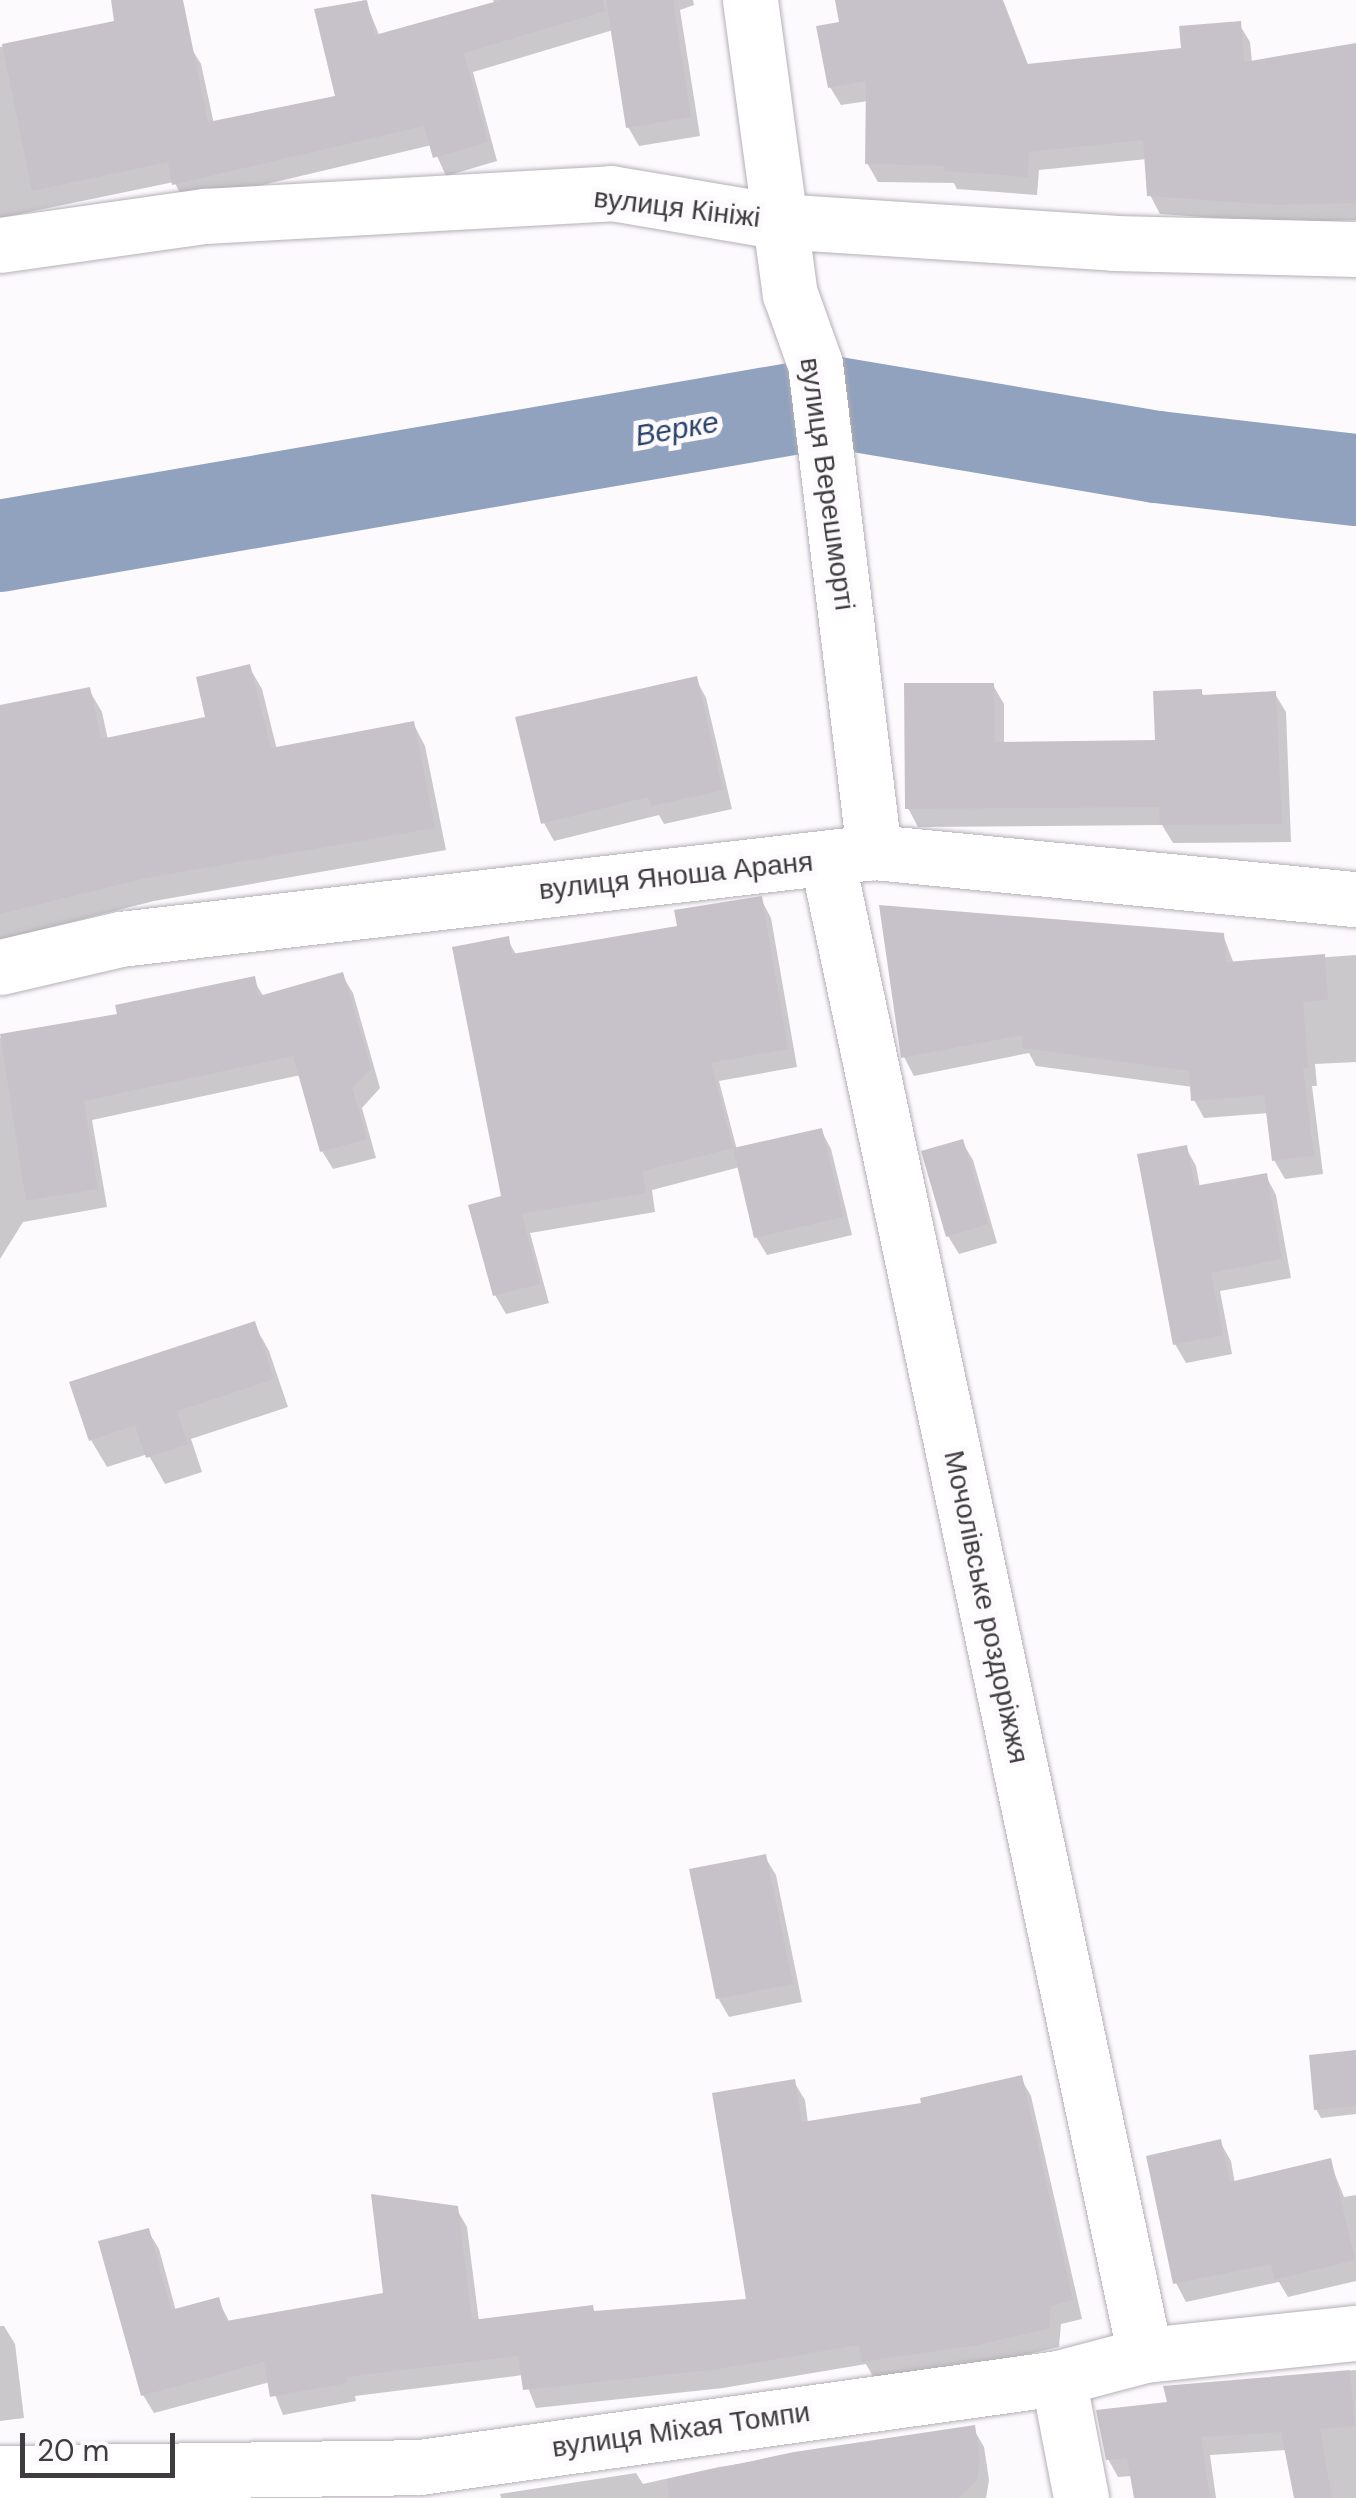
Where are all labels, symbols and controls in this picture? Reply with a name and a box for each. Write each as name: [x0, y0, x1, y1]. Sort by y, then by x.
street label: вулиця Кініжі: [592, 181, 762, 235]
street label: вулиця Верешморті: [793, 355, 861, 613]
water label: Верке: [632, 404, 722, 454]
street label: вулиця Яноша Араня: [537, 845, 815, 907]
street label: Мочолівське роздоріжжя: [936, 1448, 1036, 1766]
street label: вулиця Міхая Томпи: [550, 2395, 812, 2465]
scale bar: [25, 2413, 180, 2475]
text: 20 m: [37, 2431, 109, 2470]

